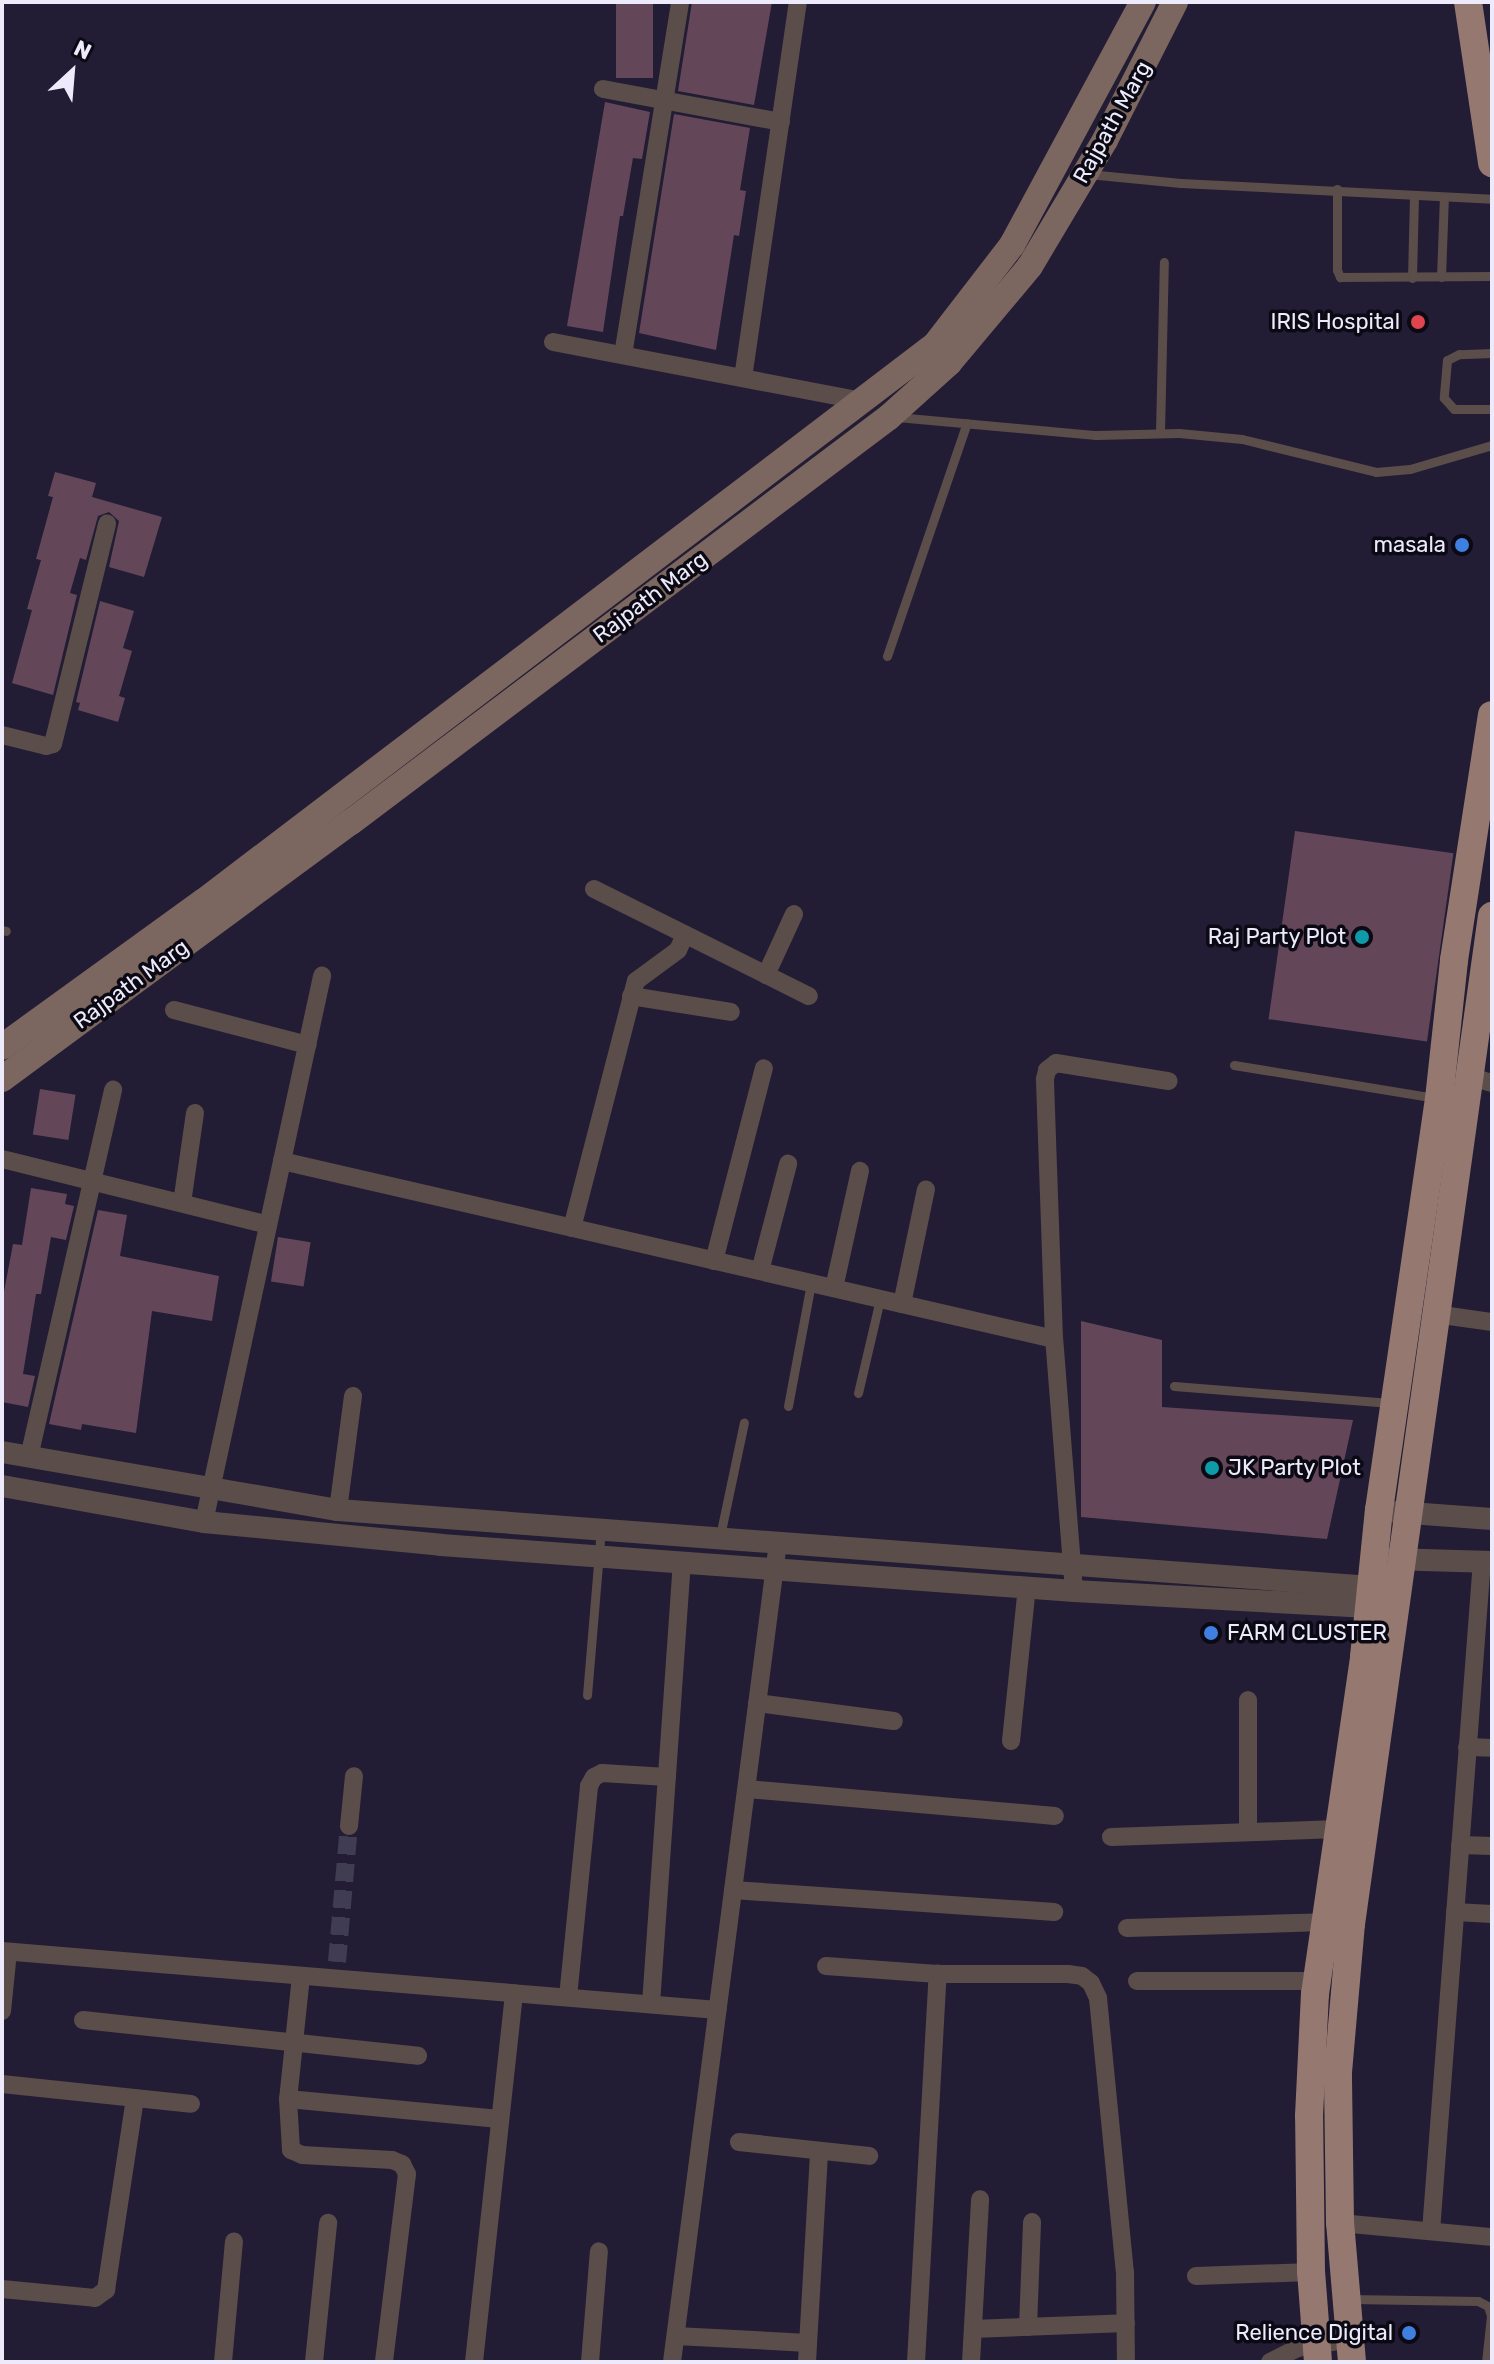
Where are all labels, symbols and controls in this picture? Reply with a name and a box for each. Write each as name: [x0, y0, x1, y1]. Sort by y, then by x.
north arrow: [32, 32, 112, 112]
text: N: [70, 34, 96, 66]
street label: Rajpath Marg: [1068, 56, 1156, 188]
place label: IRIS Hospital: [1270, 309, 1400, 335]
marker: IRIS Hospital: [1407, 311, 1429, 333]
place label: masala: [1373, 532, 1446, 558]
marker: masala: [1453, 536, 1471, 554]
street label: Rajpath Marg: [588, 546, 712, 648]
place label: Raj Party Plot: [1207, 924, 1346, 950]
marker: Raj Party Plot: [1353, 928, 1371, 946]
street label: Rajpath Marg: [68, 933, 194, 1035]
place label: JK Party Plot: [1228, 1455, 1362, 1481]
marker: JK Party Plot: [1203, 1459, 1221, 1477]
place label: FARM CLUSTER: [1227, 1620, 1387, 1646]
marker: FARM CLUSTER: [1202, 1624, 1220, 1642]
place label: Relience Digital: [1235, 2320, 1393, 2346]
marker: Relience Digital: [1400, 2324, 1418, 2342]

